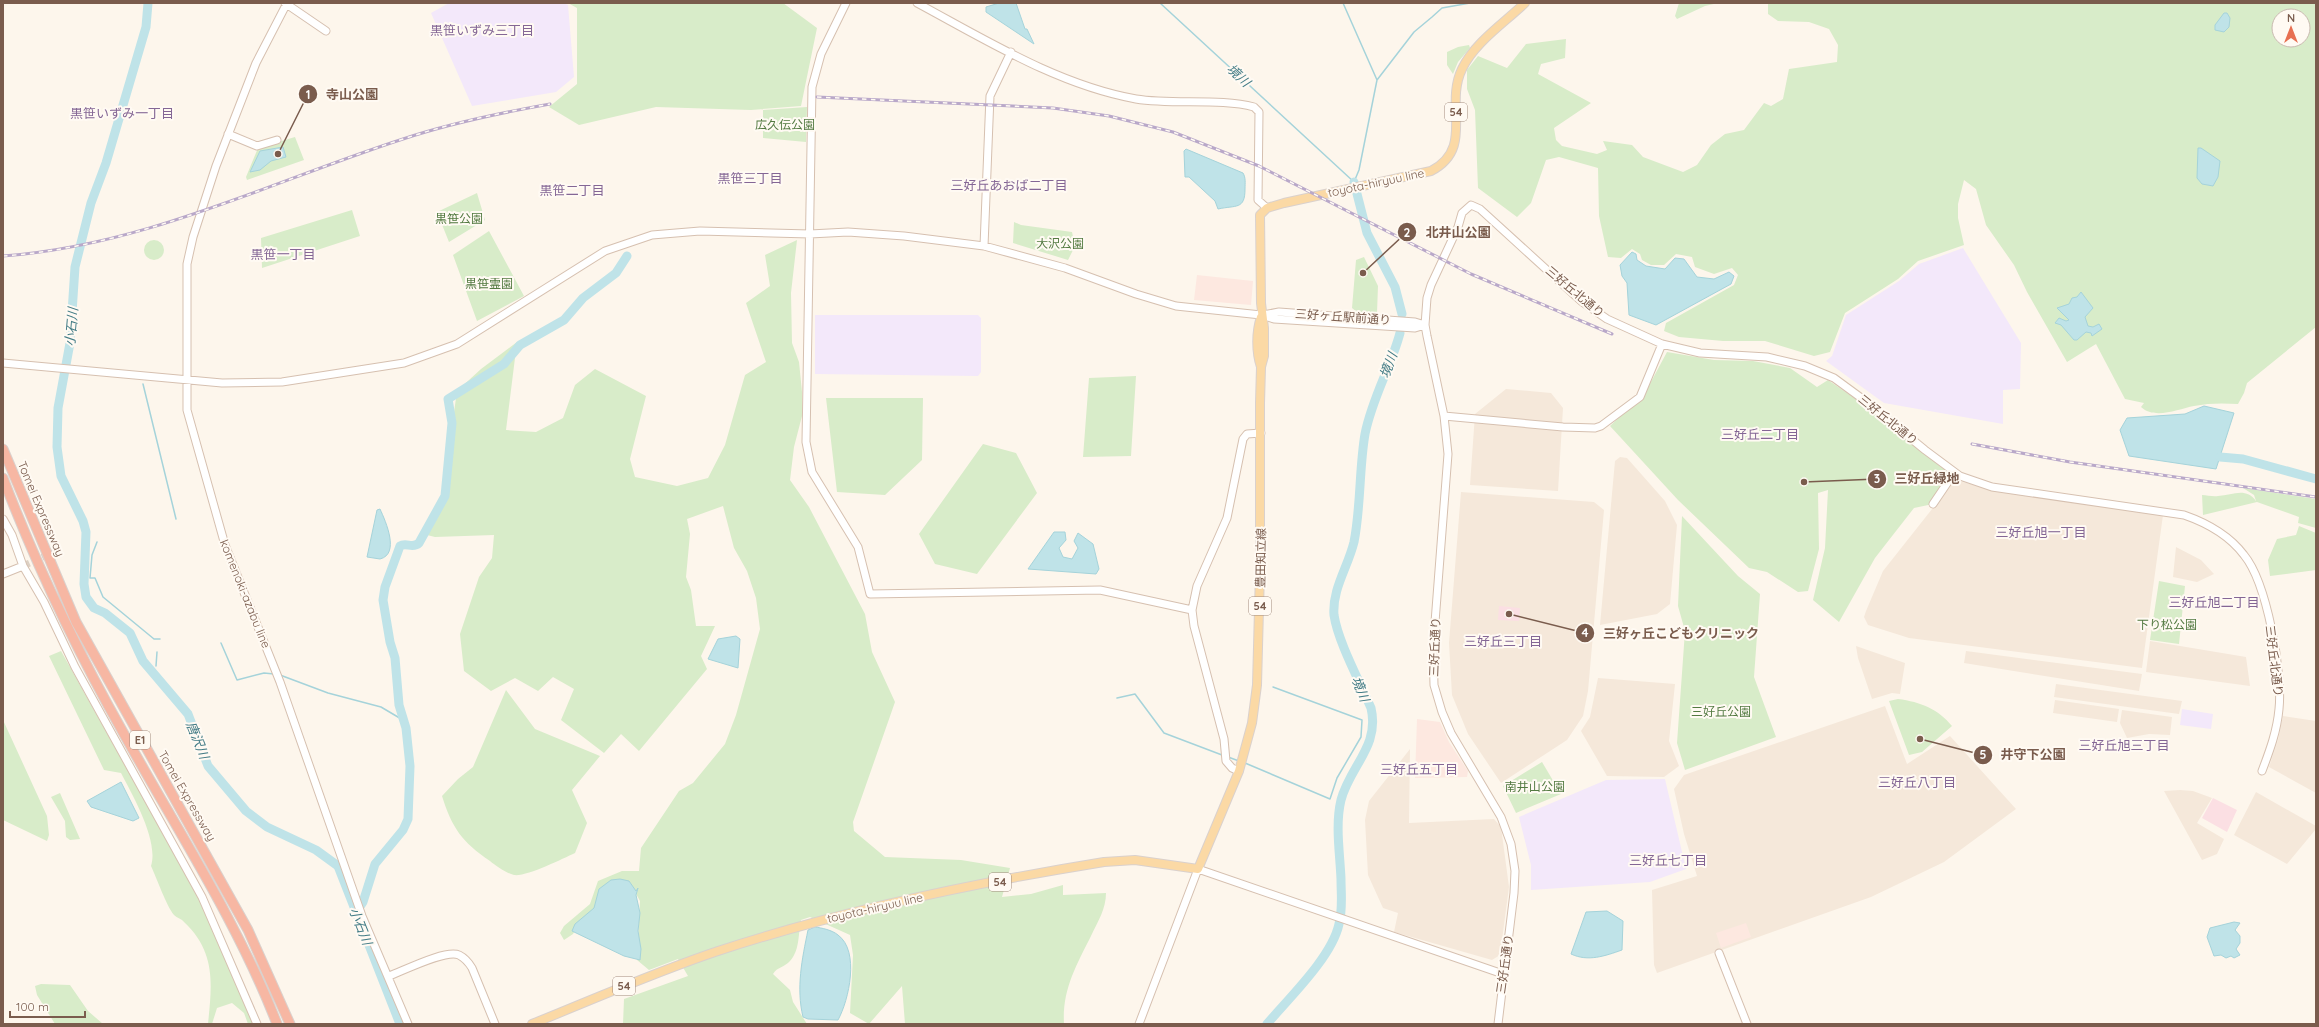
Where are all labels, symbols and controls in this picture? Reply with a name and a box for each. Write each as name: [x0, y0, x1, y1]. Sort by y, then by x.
north arrow: [2271, 8, 2311, 48]
text: N: [2287, 11, 2295, 25]
district label: 黒笹いずみ三丁目: [430, 22, 534, 38]
water label: 境川: [1224, 60, 1255, 91]
callout: 寺山公園: [298, 82, 386, 107]
text: 寺山公園: [326, 86, 378, 102]
text: 1: [306, 87, 310, 102]
road number: 54: [1445, 103, 1467, 121]
district label: 黒笹いずみ一丁目: [70, 105, 174, 121]
park label: 広久伝公園: [755, 117, 815, 132]
street label: toyota-hiryuu line: [1326, 165, 1426, 200]
district label: 黒笹三丁目: [717, 170, 783, 186]
district label: 三好丘あおば二丁目: [950, 177, 1068, 193]
district label: 黒笹二丁目: [539, 182, 605, 198]
park label: 黒笹公園: [435, 211, 483, 226]
callout: 北井山公園: [1397, 220, 1498, 245]
text: 北井山公園: [1425, 224, 1491, 240]
text: 2: [1404, 225, 1411, 240]
park label: 大沢公園: [1036, 236, 1084, 251]
district label: 黒笹一丁目: [250, 246, 316, 262]
street label: 三好丘北通り: [1543, 263, 1608, 321]
park label: 黒笹霊園: [465, 276, 513, 291]
water label: 小石川: [61, 305, 81, 347]
street label: 三好ヶ丘駅前通り: [1295, 306, 1391, 327]
water label: 境川: [1376, 348, 1401, 380]
street label: 三好丘北通り: [1856, 391, 1921, 448]
district label: 三好丘二丁目: [1721, 426, 1799, 442]
street label: Tomei Expressway: [15, 459, 68, 559]
callout: 三好丘緑地: [1867, 466, 1968, 491]
text: 三好丘緑地: [1894, 470, 1960, 486]
text: 3: [1874, 471, 1880, 486]
district label: 三好丘旭一丁目: [1995, 524, 2087, 540]
street label: 豊田知立線: [1252, 528, 1269, 588]
street label: komenoki-azabu line: [217, 537, 274, 650]
district label: 三好丘旭二丁目: [2168, 594, 2260, 610]
road number: 54: [1249, 597, 1271, 615]
street label: 三好丘通り: [1426, 617, 1443, 677]
park label: 下り松公園: [2137, 617, 2197, 632]
callout: 三好ヶ丘こどもクリニック: [1575, 621, 1767, 646]
street label: 三好丘北通り: [2263, 624, 2286, 698]
text: 4: [1581, 625, 1589, 640]
text: 三好ヶ丘こどもクリニック: [1603, 625, 1759, 641]
district label: 三好丘三丁目: [1464, 633, 1542, 649]
water label: 境川: [1349, 674, 1374, 706]
park label: 三好丘公園: [1691, 704, 1751, 719]
water label: 唐沢川: [183, 719, 213, 763]
road number: E1: [130, 731, 150, 749]
district label: 三好丘旭三丁目: [2078, 737, 2170, 753]
callout: 井守下公園: [1973, 742, 2074, 767]
text: 井守下公園: [2000, 746, 2066, 762]
text: 5: [1980, 747, 1987, 762]
street label: Tomei Expressway: [155, 748, 219, 844]
district label: 三好丘五丁目: [1380, 761, 1458, 777]
district label: 三好丘八丁目: [1878, 774, 1956, 790]
park label: 南井山公園: [1505, 779, 1565, 794]
district label: 三好丘七丁目: [1629, 852, 1707, 868]
road number: 54: [989, 873, 1011, 891]
street label: toyota-hiryuu line: [825, 889, 925, 926]
water label: 小石川: [346, 905, 376, 949]
street label: 三好丘通り: [1493, 933, 1516, 995]
road number: 54: [613, 977, 635, 995]
scale bar: [10, 993, 85, 1019]
text: 100 m: [16, 999, 49, 1014]

